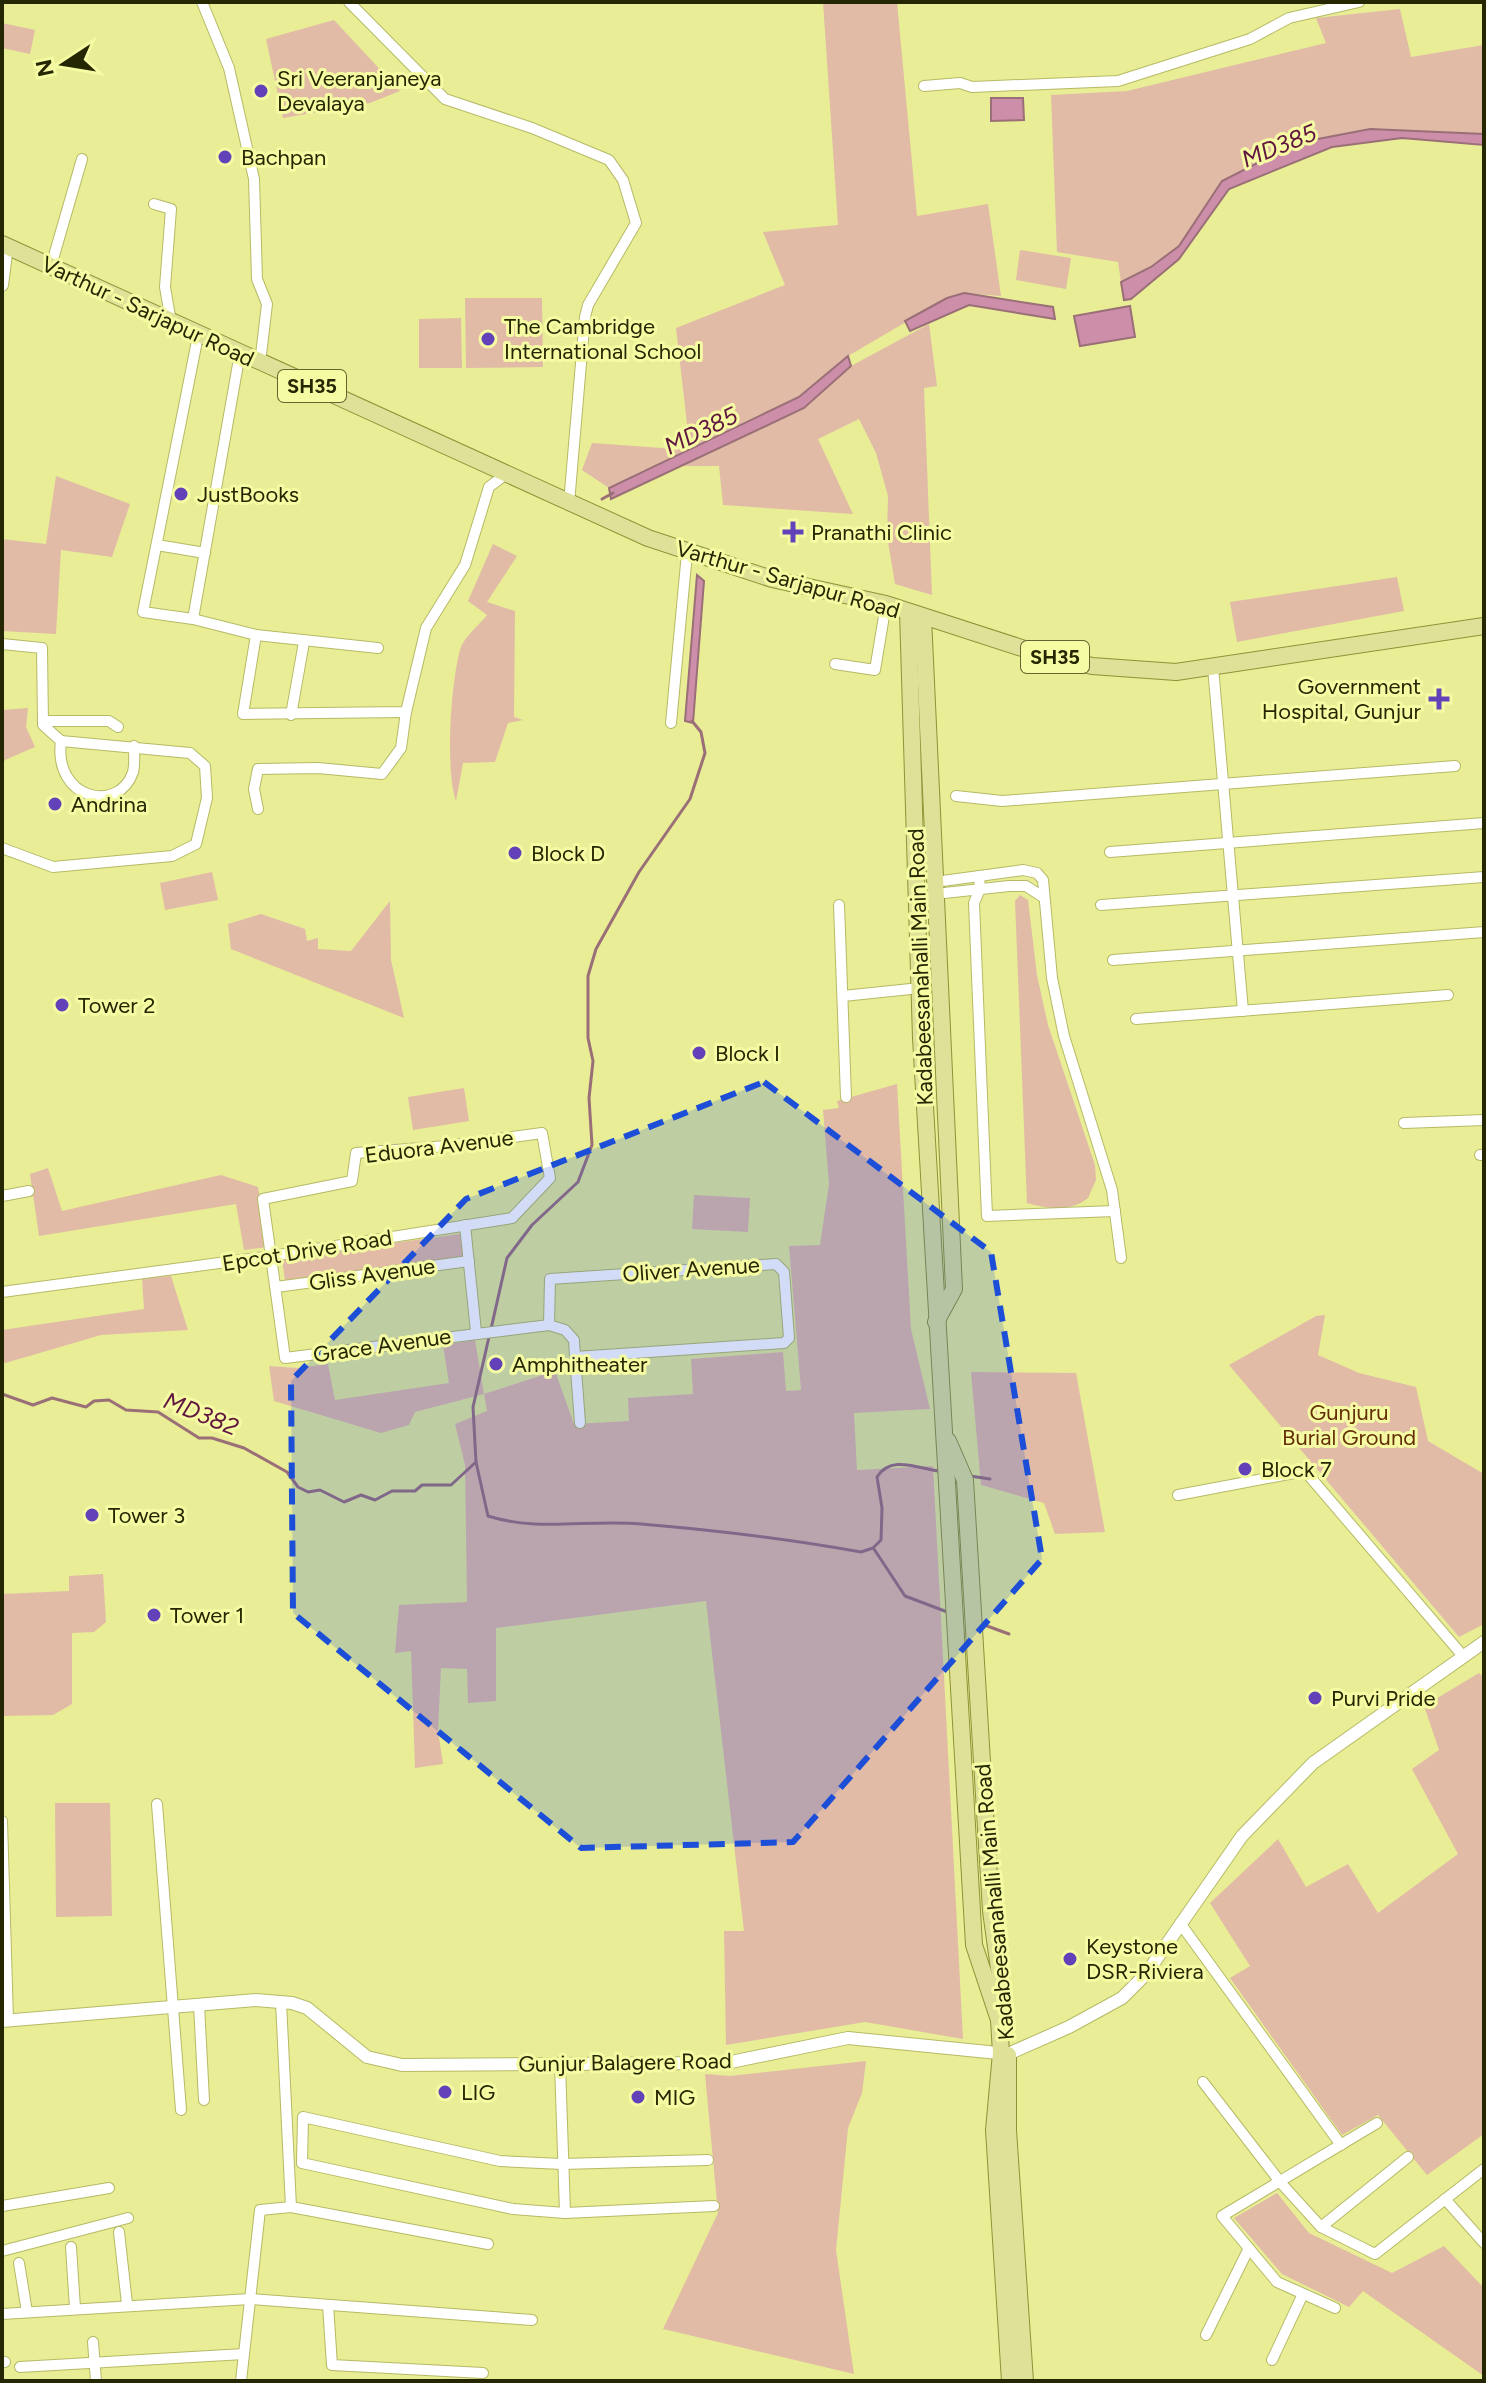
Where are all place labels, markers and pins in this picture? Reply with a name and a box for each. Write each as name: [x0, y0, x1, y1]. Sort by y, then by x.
place label: Sri Veeranjaneya Devalaya: [277, 65, 441, 117]
marker: Sri Veeranjaneya Devalaya: [252, 82, 270, 100]
place label: Bachpan: [241, 144, 326, 171]
marker: Bachpan: [216, 148, 234, 166]
place label: The Cambridge International School: [504, 313, 701, 365]
marker: The Cambridge International School: [479, 330, 497, 348]
place label: JustBooks: [197, 481, 299, 508]
marker: JustBooks: [172, 485, 190, 503]
place label: Pranathi Clinic: [811, 519, 952, 546]
marker: Pranathi Clinic: [782, 521, 804, 543]
place label: Government Hospital, Gunjur: [1262, 673, 1422, 725]
marker: Government Hospital, Gunjur: [1428, 688, 1450, 710]
place label: Andrina: [71, 791, 147, 818]
marker: Andrina: [46, 795, 64, 813]
place label: Block D: [531, 840, 605, 867]
marker: Block D: [506, 844, 524, 862]
place label: Tower 2: [78, 992, 155, 1019]
marker: Tower 2: [53, 996, 71, 1014]
place label: Block I: [715, 1040, 780, 1067]
marker: Block I: [690, 1044, 708, 1062]
place label: Amphitheater: [512, 1351, 648, 1378]
marker: Amphitheater: [487, 1355, 505, 1373]
place label: Block 7: [1261, 1456, 1332, 1483]
marker: Block 7: [1236, 1460, 1254, 1478]
place label: Tower 3: [108, 1502, 185, 1529]
marker: Tower 3: [83, 1506, 101, 1524]
place label: Tower 1: [170, 1602, 244, 1629]
marker: Tower 1: [145, 1606, 163, 1624]
place label: Purvi Pride: [1331, 1685, 1435, 1712]
marker: Purvi Pride: [1306, 1689, 1324, 1707]
place label: Keystone DSR-Riviera: [1086, 1933, 1204, 1985]
marker: Keystone DSR-Riviera: [1061, 1950, 1079, 1968]
place label: LIG: [461, 2079, 495, 2106]
marker: LIG: [436, 2083, 454, 2101]
place label: MIG: [654, 2084, 695, 2111]
marker: MIG: [629, 2088, 647, 2106]

